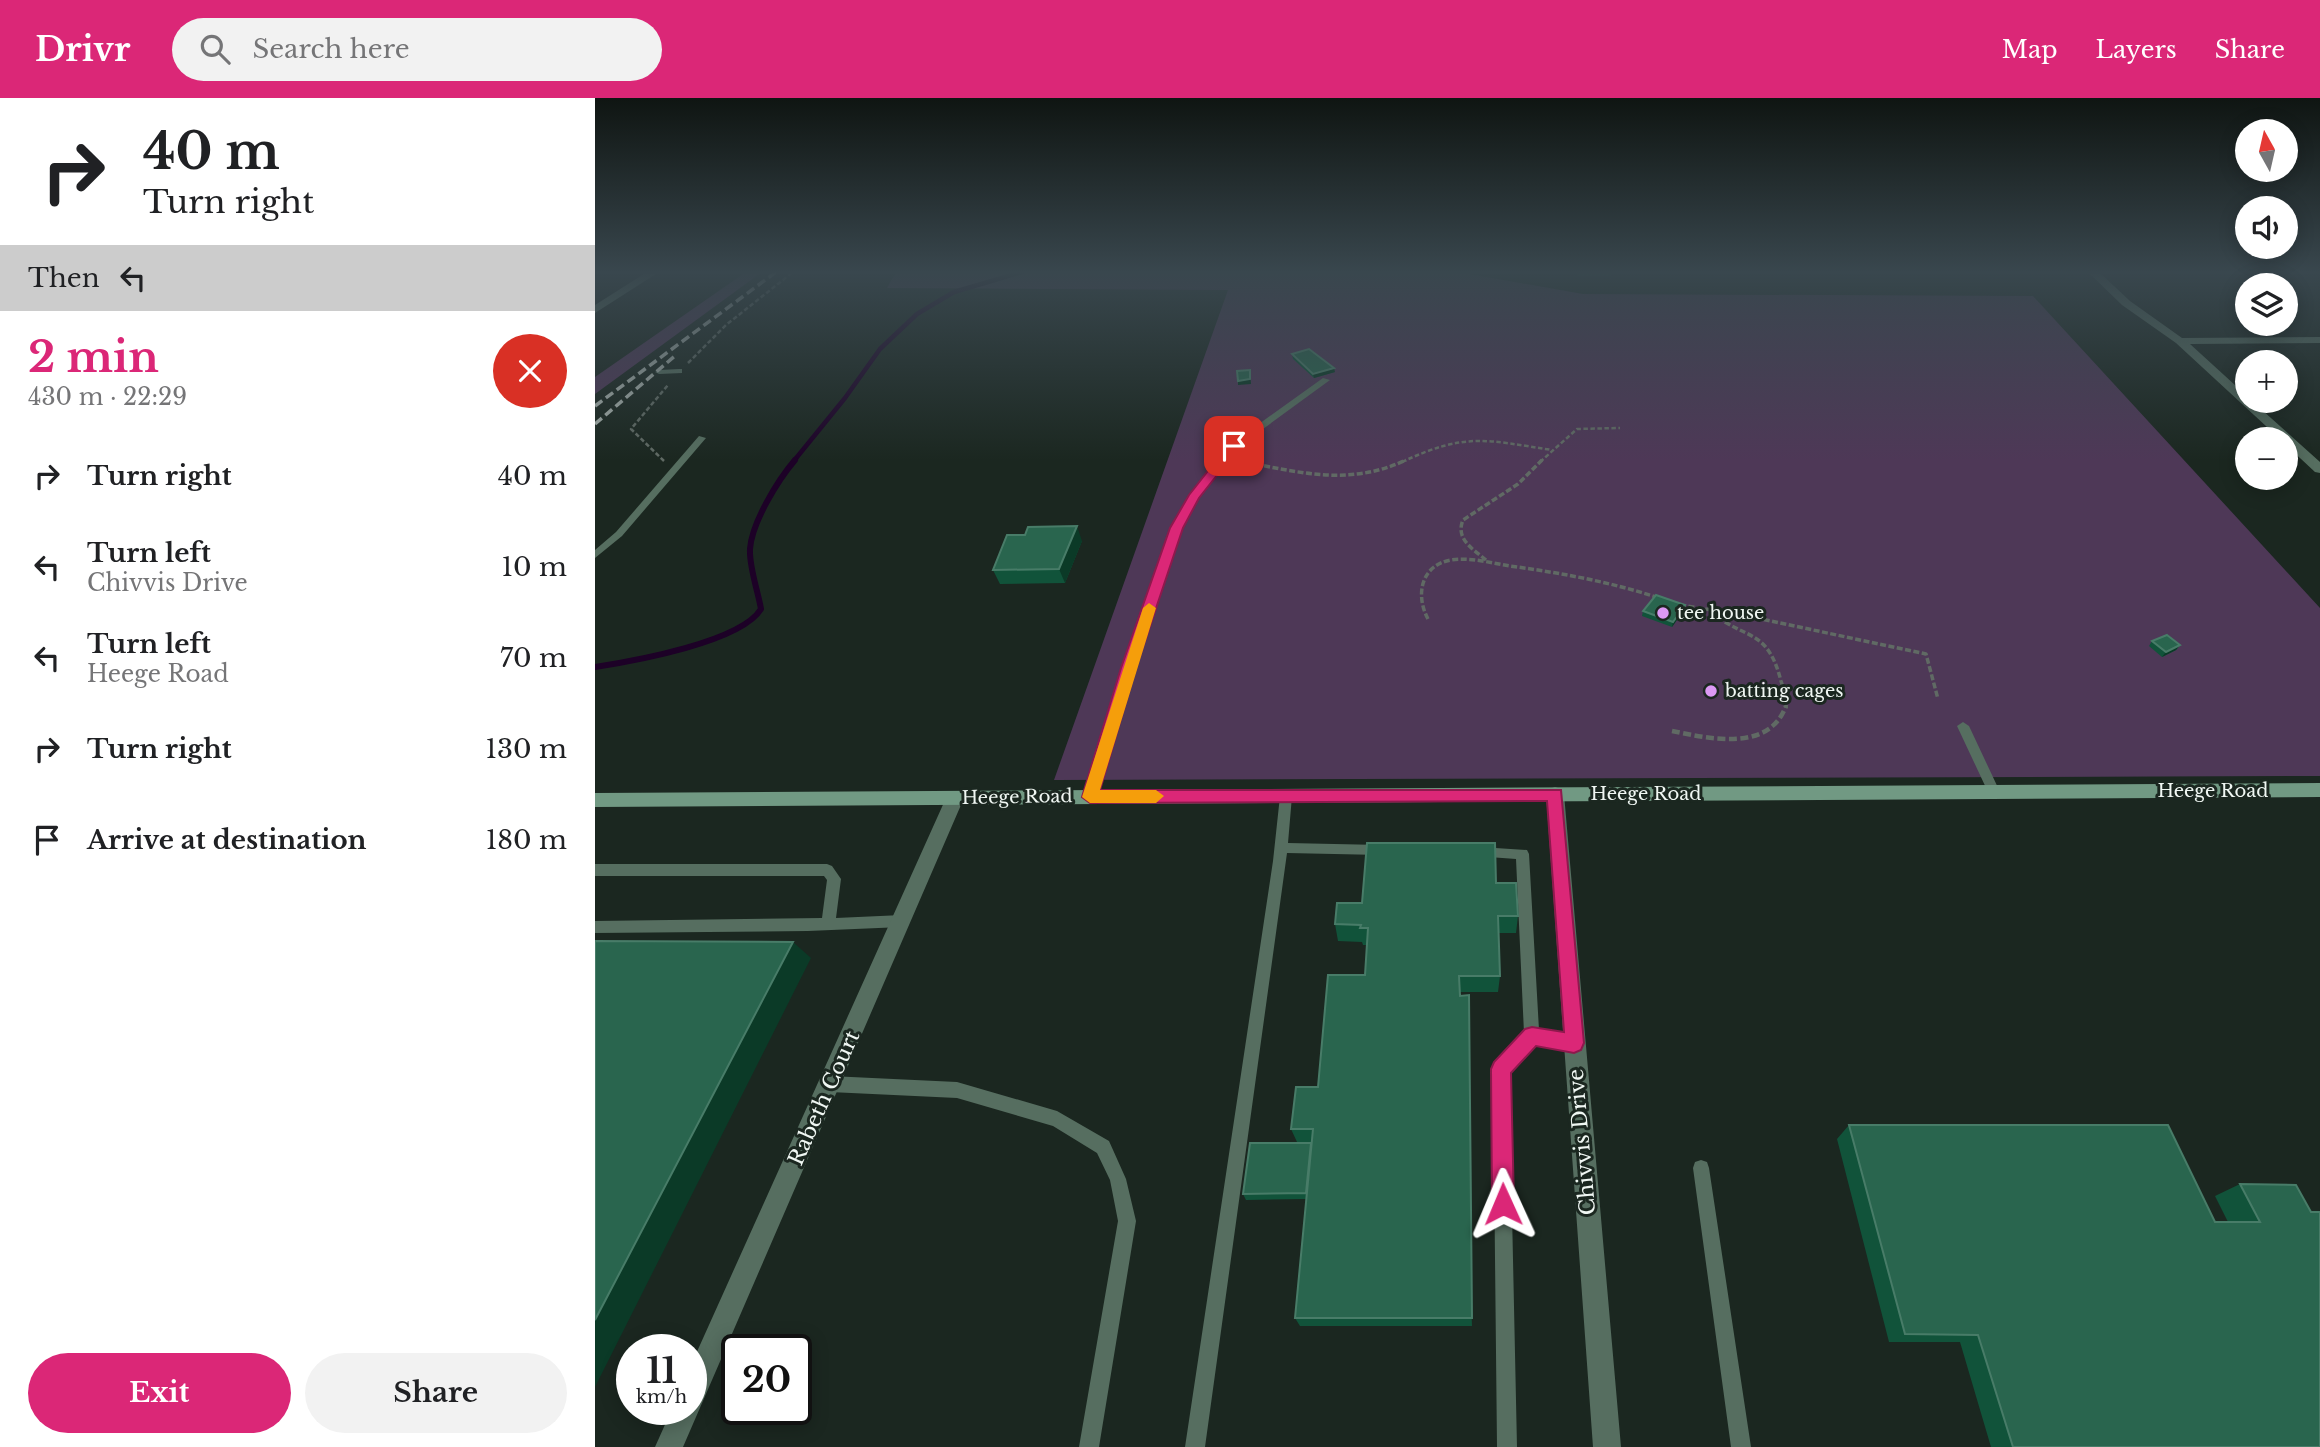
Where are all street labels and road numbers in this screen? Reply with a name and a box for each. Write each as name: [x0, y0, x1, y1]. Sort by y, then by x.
street label: Heege Road: [2158, 780, 2268, 802]
street label: Heege Road: [1591, 783, 1701, 805]
street label: Heege Road: [961, 785, 1073, 809]
street label: Rabeth Court: [783, 1026, 865, 1170]
street label: Chivvis Drive: [1563, 1068, 1601, 1216]

